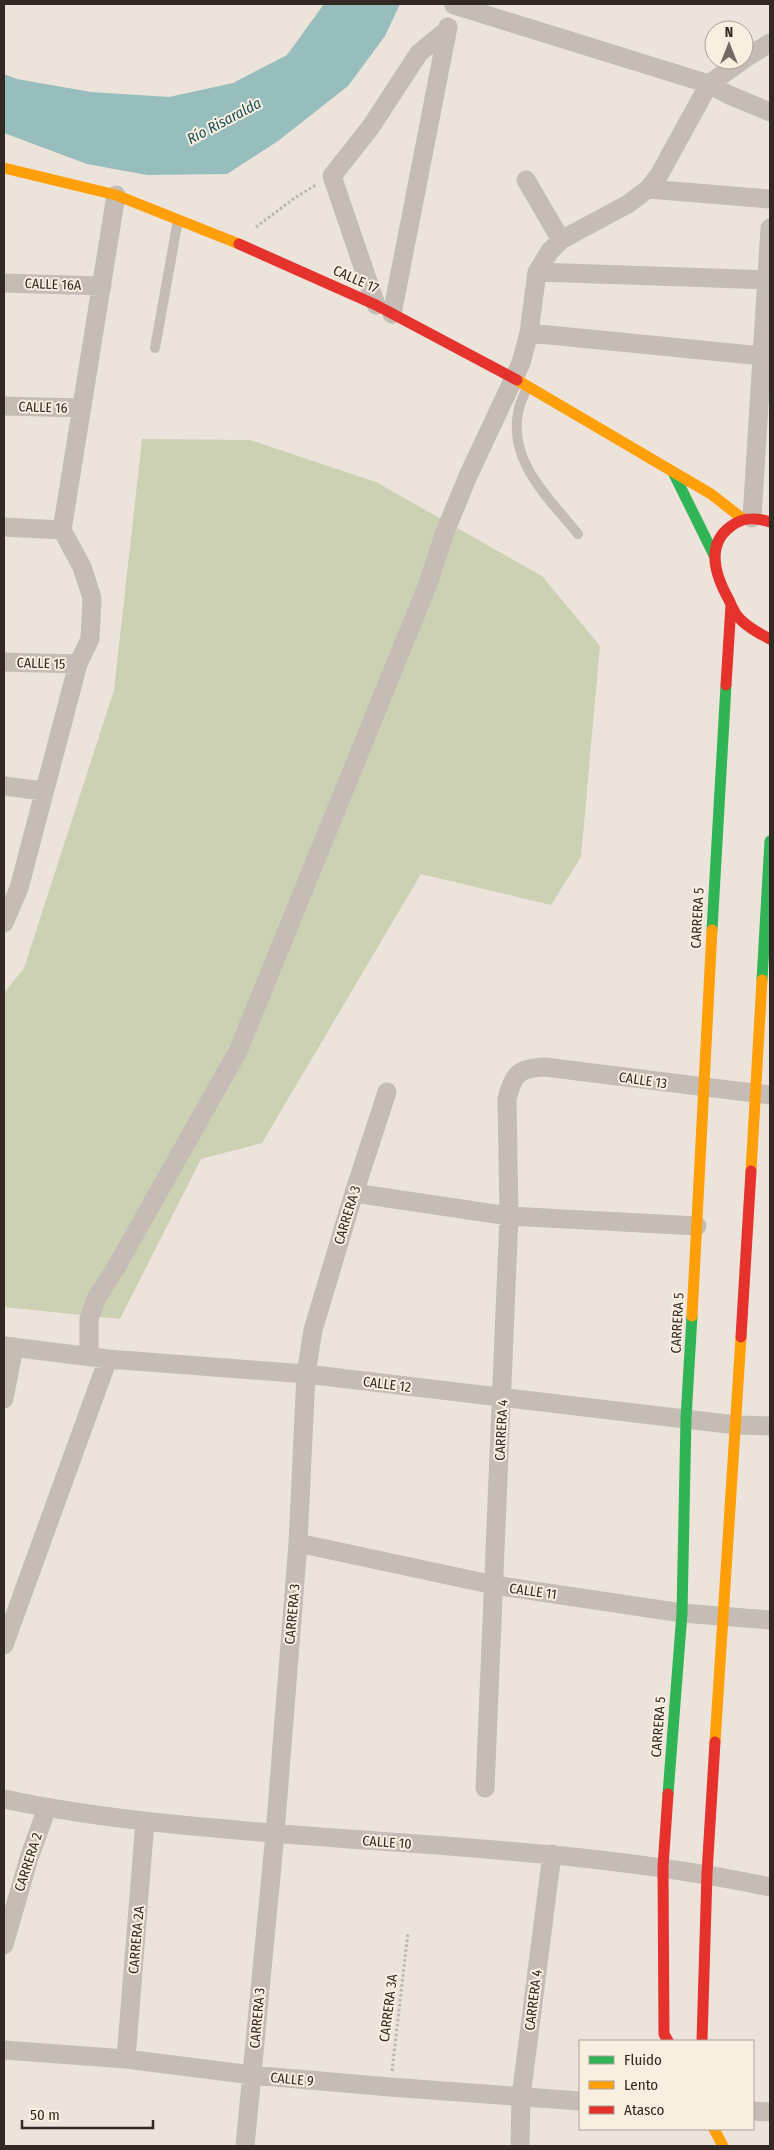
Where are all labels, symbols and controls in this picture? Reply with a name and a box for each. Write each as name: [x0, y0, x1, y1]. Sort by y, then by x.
north arrow: [704, 20, 754, 70]
text: N: [725, 24, 733, 41]
water label: Río Risaralda: [184, 94, 264, 148]
street label: CALLE 17: [330, 262, 381, 297]
street label: CALLE 16A: [24, 275, 82, 294]
street label: CALLE 16: [18, 398, 68, 417]
street label: CALLE 15: [16, 654, 66, 673]
street label: CARRERA 5: [687, 887, 708, 949]
street label: CALLE 13: [618, 1069, 668, 1092]
street label: CARRERA 3: [330, 1184, 365, 1247]
street label: CARRERA 5: [667, 1292, 688, 1354]
street label: CALLE 12: [362, 1373, 412, 1396]
street label: CARRERA 4: [491, 1399, 512, 1461]
street label: CALLE 11: [508, 1580, 558, 1603]
street label: CARRERA 3: [281, 1583, 304, 1645]
street label: CARRERA 5: [648, 1696, 669, 1758]
street label: CARRERA 2: [11, 1831, 46, 1894]
street label: CALLE 10: [362, 1832, 412, 1853]
street label: CARRERA 2A: [125, 1905, 148, 1975]
street label: CARRERA 4: [521, 1968, 546, 2032]
street label: CARRERA 3A: [376, 1973, 401, 2043]
street label: CARRERA 3: [246, 1987, 269, 2049]
legend: [579, 2040, 754, 2130]
text: Fluido: [624, 2051, 662, 2069]
street label: CALLE 9: [270, 2069, 315, 2090]
text: Lento: [624, 2076, 658, 2094]
scale bar: [22, 2098, 154, 2130]
text: Atasco: [624, 2101, 664, 2119]
text: 50 m: [30, 2106, 60, 2124]

